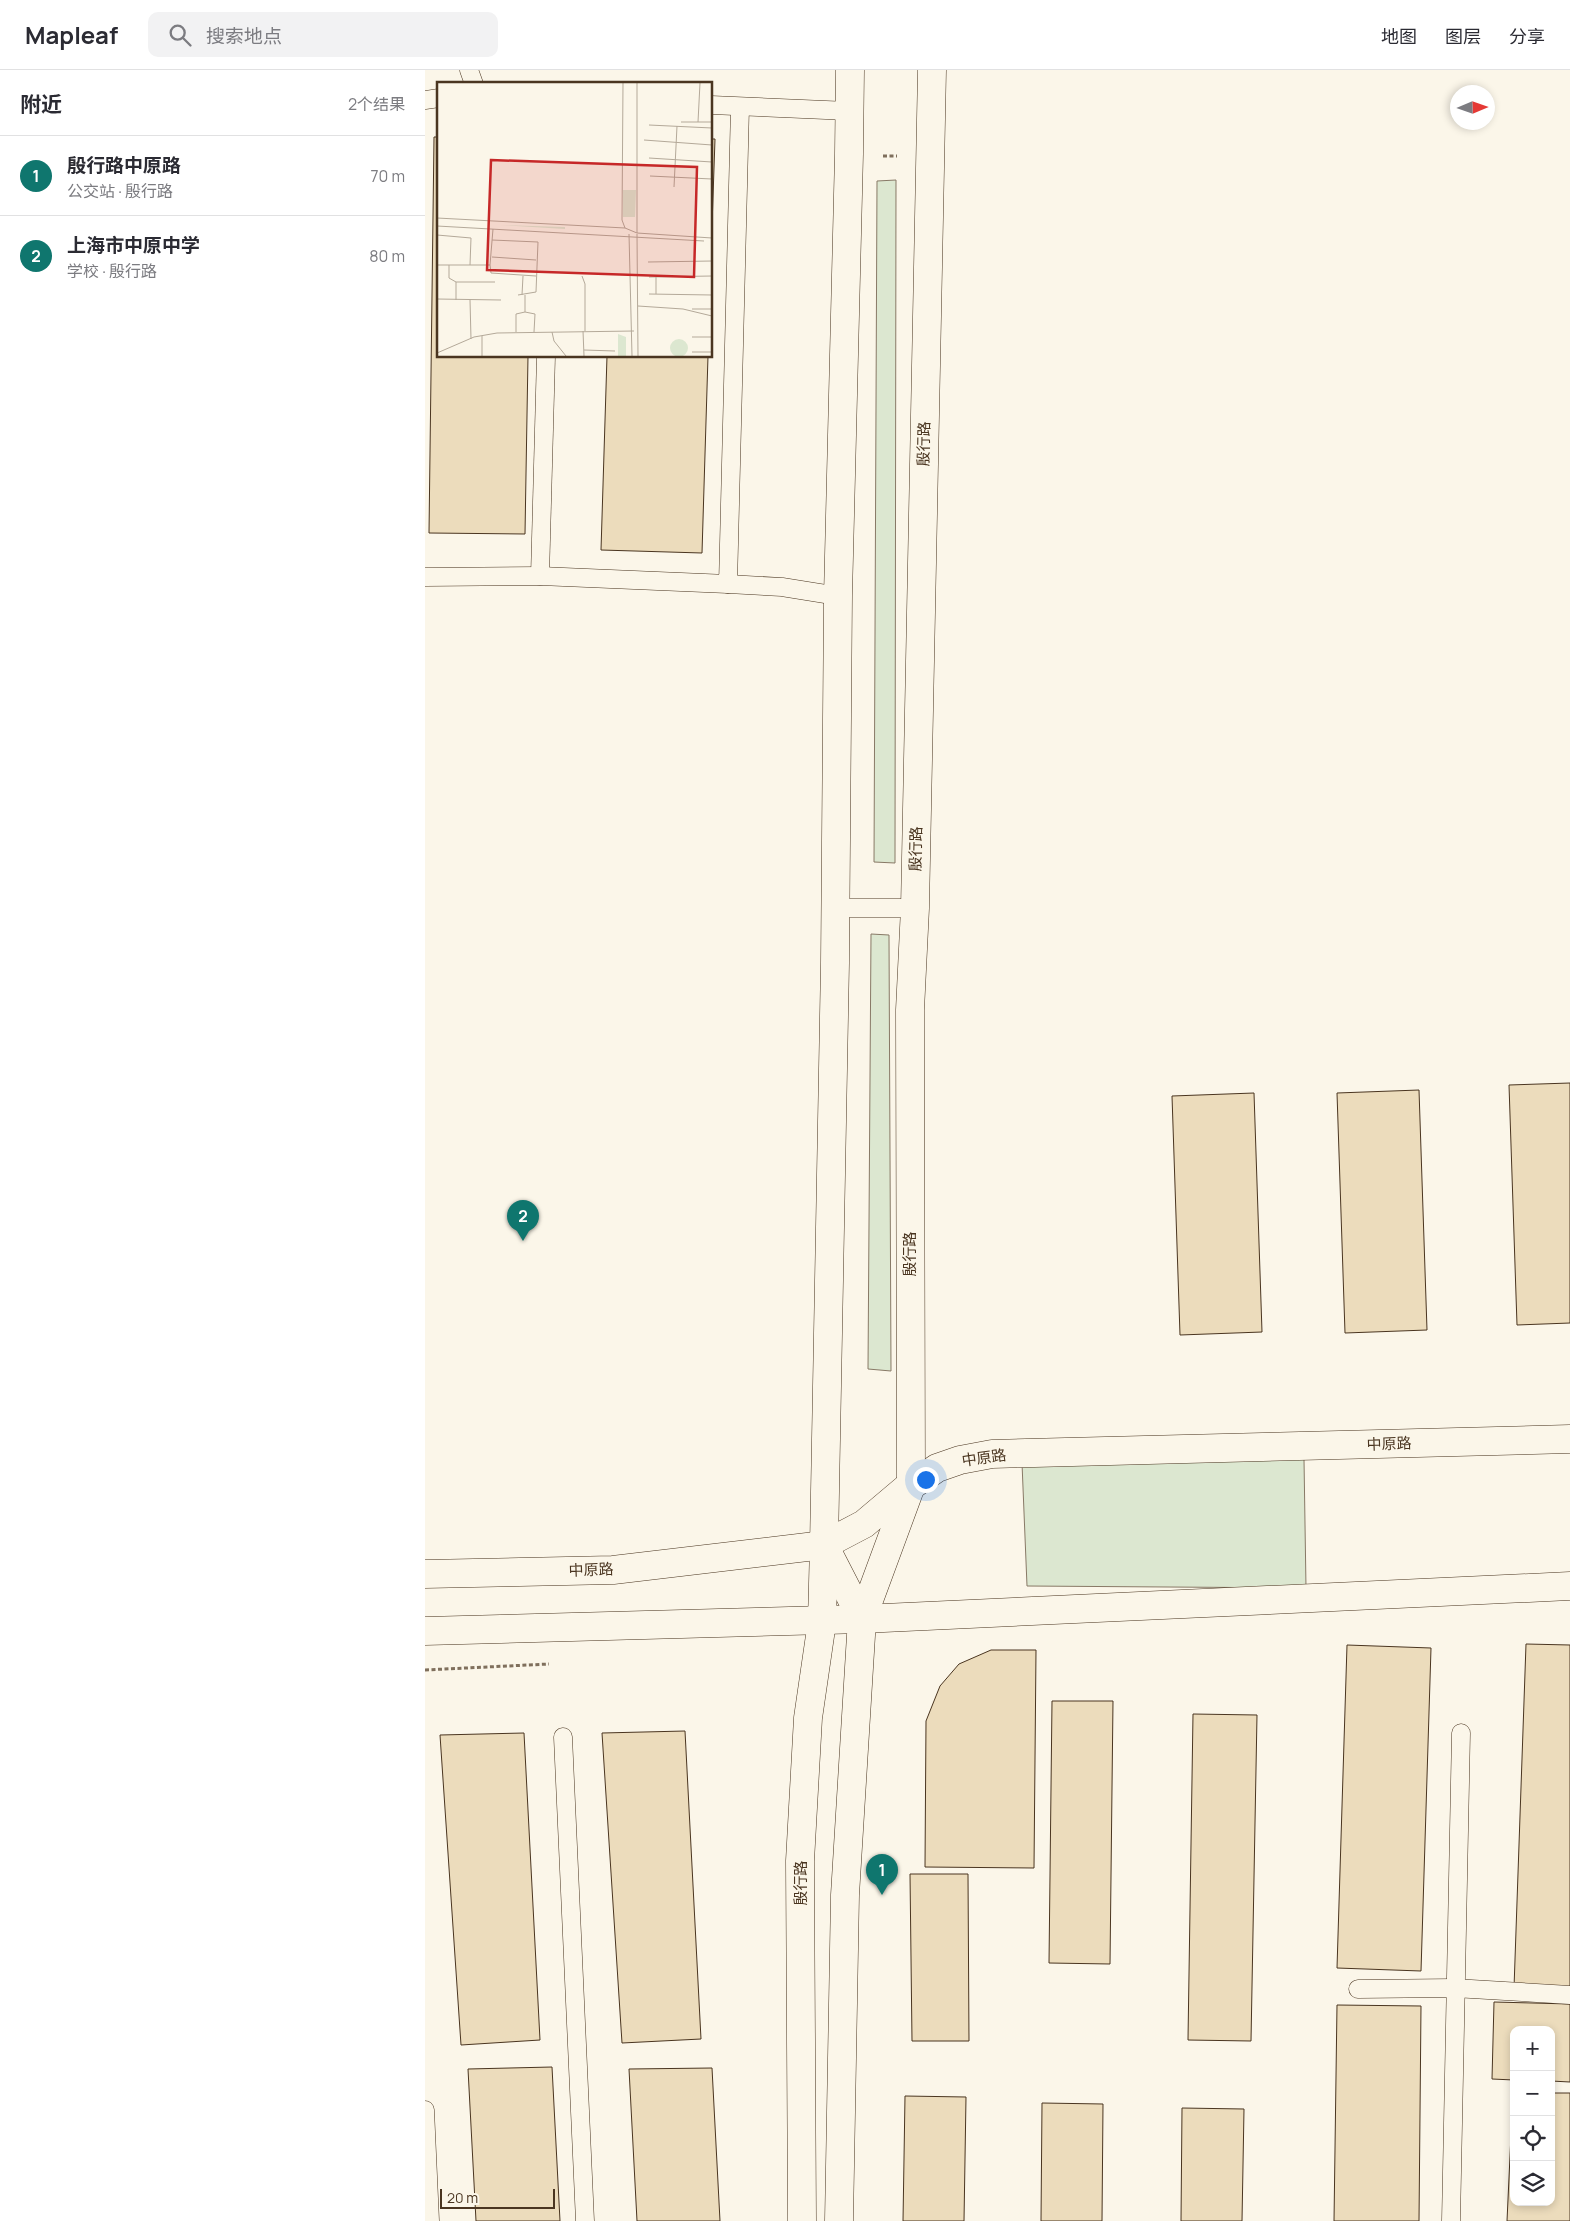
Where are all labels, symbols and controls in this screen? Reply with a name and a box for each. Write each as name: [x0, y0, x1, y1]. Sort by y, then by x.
search box: [148, 12, 498, 57]
text: Mapleaf: [25, 18, 118, 51]
icon: search: [166, 21, 194, 49]
text: 搜索地点: [206, 23, 282, 49]
text: 地图: [1381, 24, 1417, 48]
text: 图层: [1445, 24, 1481, 48]
text: 分享: [1509, 24, 1545, 48]
inset map: [437, 82, 713, 358]
north arrow: [1450, 85, 1495, 130]
text: 附近: [20, 90, 62, 118]
text: 2个结果: [348, 93, 405, 115]
text: 殷行路中原路: [67, 152, 181, 178]
text: 1: [32, 165, 40, 187]
text: 70 m: [370, 165, 405, 187]
text: 公交站 · 殷行路: [67, 180, 173, 202]
text: 上海市中原中学: [67, 232, 200, 258]
text: 2: [31, 245, 41, 267]
text: 80 m: [369, 245, 405, 267]
text: 学校 · 殷行路: [67, 260, 157, 282]
street label: 殷行路: [913, 421, 934, 467]
street label: 殷行路: [905, 826, 926, 872]
pin: 2: [507, 1200, 539, 1241]
street label: 殷行路: [899, 1231, 920, 1277]
street label: 中原路: [1366, 1432, 1412, 1455]
street label: 中原路: [960, 1444, 1008, 1471]
your location: [913, 1467, 939, 1493]
street label: 中原路: [568, 1558, 614, 1581]
pin: 1: [866, 1854, 898, 1895]
street label: 殷行路: [790, 1860, 811, 1906]
map controls: [1510, 2026, 1555, 2206]
button: +: [1510, 2026, 1555, 2071]
button: −: [1510, 2071, 1555, 2116]
button: locate: [1510, 2116, 1555, 2161]
button: layers: [1510, 2161, 1555, 2206]
scale bar: [440, 2186, 555, 2209]
text: 20 m: [447, 2188, 478, 2207]

